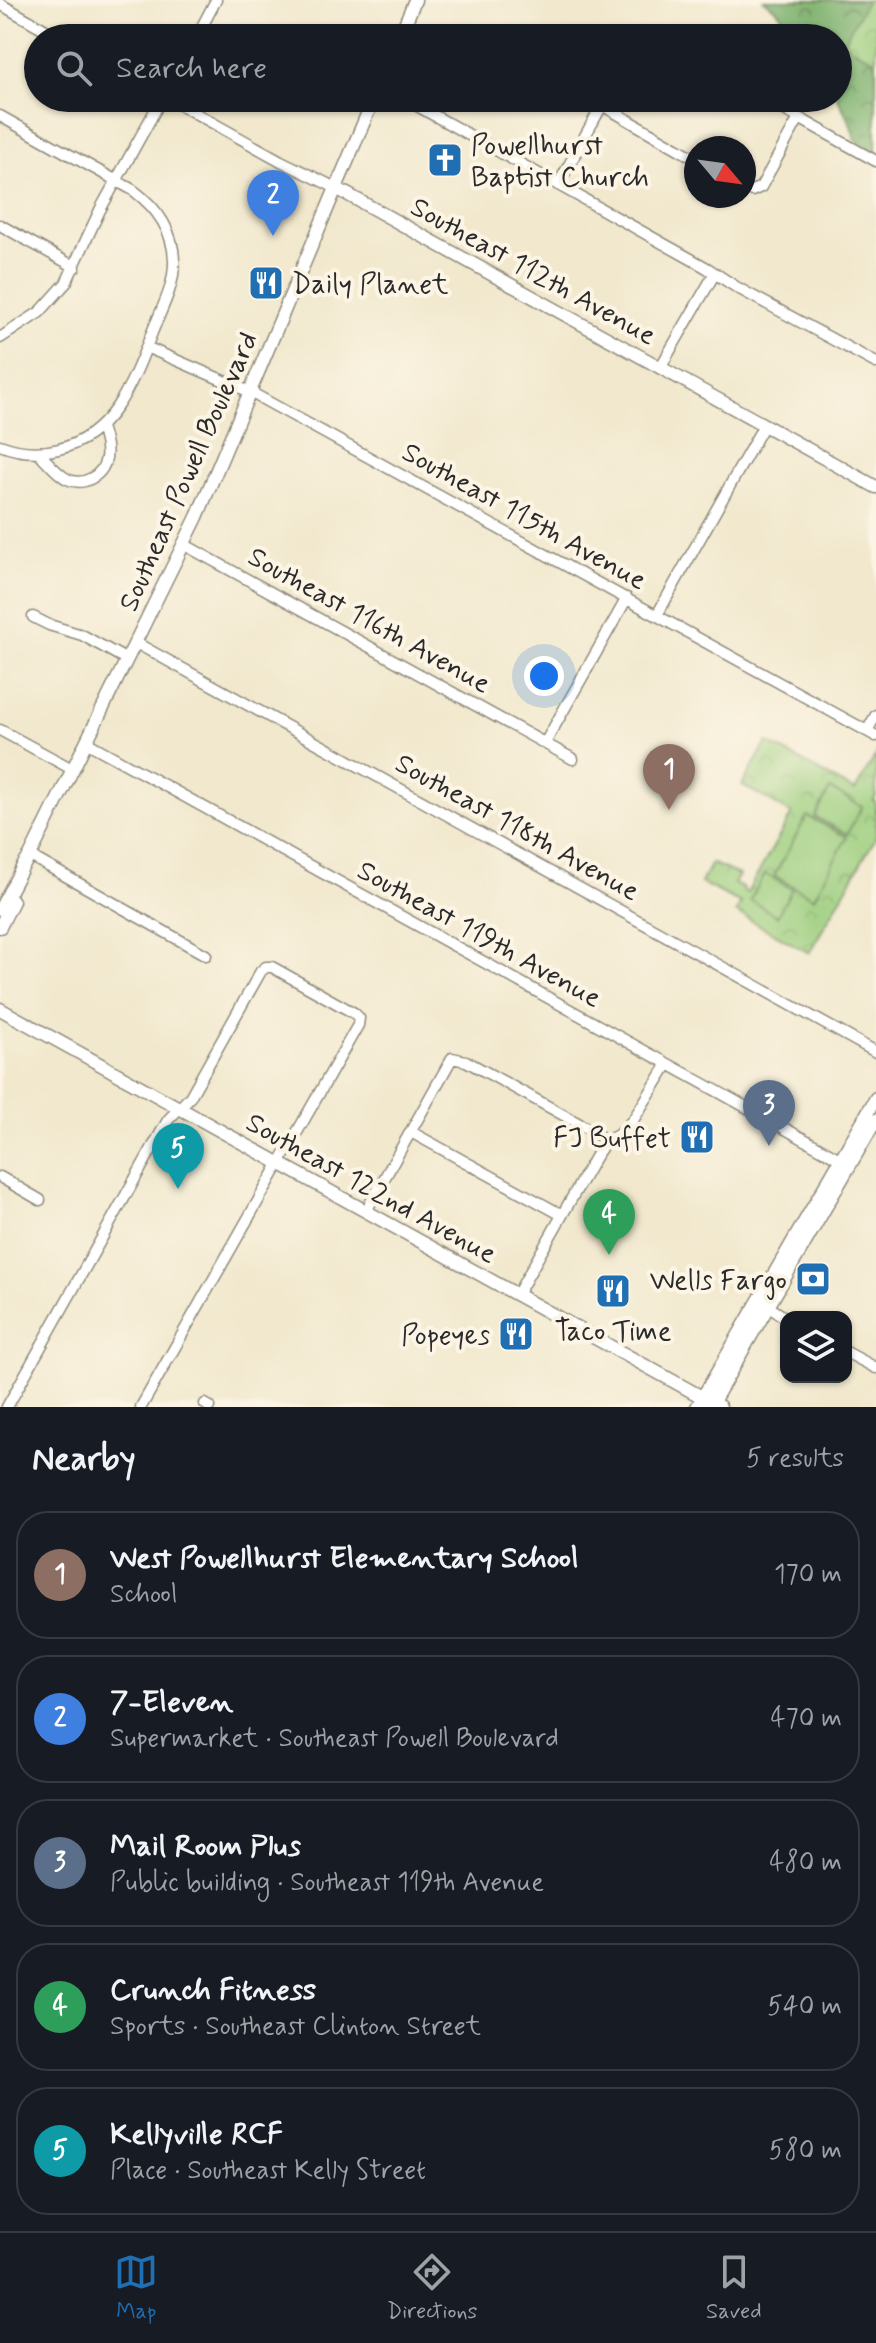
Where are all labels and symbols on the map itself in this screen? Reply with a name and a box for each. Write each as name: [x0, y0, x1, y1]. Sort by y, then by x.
place label: Powellhurst Baptist Church: [471, 128, 649, 197]
north arrow: [684, 136, 756, 208]
church icon: Powellhurst Baptist Church: [426, 141, 464, 179]
pin: 2: [247, 170, 299, 236]
street label: Southeast 112th Avenue: [403, 189, 662, 355]
restaurant icon: Daily Planet: [247, 264, 285, 302]
place label: Daily Planet: [292, 267, 449, 304]
street label: Southeast Powell Boulevard: [111, 327, 268, 618]
street label: Southeast 115th Avenue: [395, 435, 653, 600]
street label: Southeast 116th Avenue: [241, 539, 497, 703]
your location: [524, 656, 564, 696]
pin: 1: [643, 744, 695, 810]
street label: Southeast 118th Avenue: [388, 746, 645, 911]
street label: Southeast 119th Avenue: [350, 853, 607, 1018]
pin: 3: [743, 1080, 795, 1146]
street label: Southeast 122nd Avenue: [239, 1105, 503, 1273]
restaurant icon: FJ Buffet: [678, 1118, 716, 1156]
place label: FJ Buffet: [553, 1121, 671, 1158]
pin: 5: [152, 1123, 204, 1189]
pin: 4: [583, 1189, 635, 1255]
bank icon: Wells Fargo: [794, 1260, 832, 1298]
place label: Wells Fargo: [650, 1263, 787, 1300]
restaurant icon: Taco Time: [594, 1272, 632, 1310]
place label: Taco Time: [555, 1314, 671, 1351]
restaurant icon: Popeyes: [497, 1315, 535, 1353]
place label: Popeyes: [401, 1318, 490, 1355]

